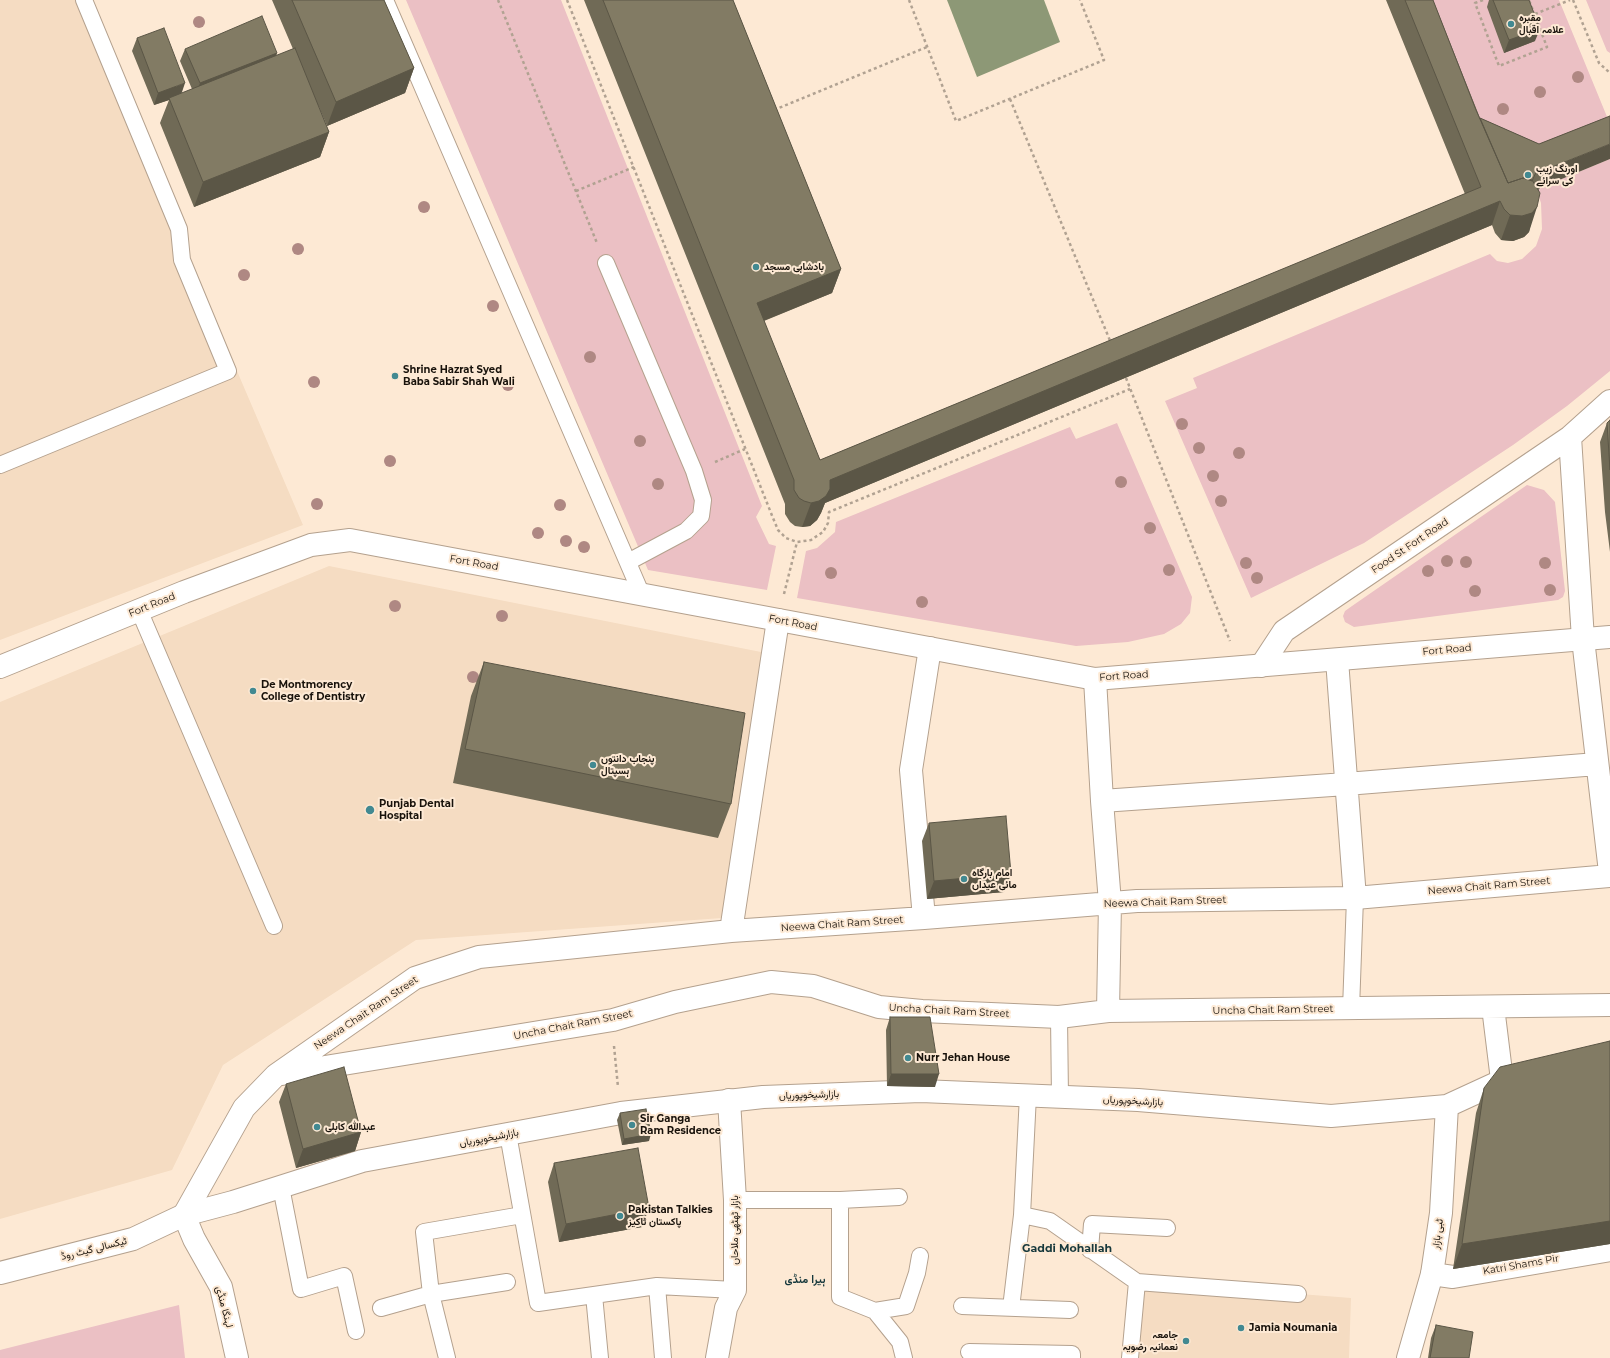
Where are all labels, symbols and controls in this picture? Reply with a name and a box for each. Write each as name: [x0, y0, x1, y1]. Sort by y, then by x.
place label: مقبرہ علامہ اقبال: [1519, 12, 1564, 36]
marker: مقبرہ علامہ اقبال: [1506, 19, 1516, 29]
place label: اورنگ زیب کی سرائے: [1536, 163, 1578, 186]
marker: اورنگ زیب کی سرائے: [1523, 170, 1533, 180]
place label: بادشاہی مسجد: [764, 261, 824, 273]
marker: بادشاہی مسجد: [751, 262, 761, 272]
place label: Shrine Hazrat Syed Baba Sabir Shah Wali: [403, 364, 515, 388]
marker: Shrine Hazrat Syed Baba Sabir Shah Wali: [390, 371, 400, 381]
street label: Food St Fort Road: [1369, 516, 1451, 576]
street label: Fort Road: [449, 553, 499, 573]
street label: Fort Road: [127, 590, 177, 620]
street label: Fort Road: [768, 612, 818, 634]
street label: Fort Road: [1422, 642, 1472, 658]
street label: Fort Road: [1099, 668, 1149, 684]
place label: De Montmorency College of Dentistry: [261, 679, 365, 702]
marker: De Montmorency College of Dentistry: [248, 686, 258, 696]
place label: پنجاب دانتوں ہسپتال: [601, 753, 655, 776]
marker: پنجاب دانتوں ہسپتال: [588, 760, 598, 770]
place label: Punjab Dental Hospital: [379, 798, 454, 822]
marker: Punjab Dental Hospital: [364, 804, 376, 816]
place label: امام بارگاہ مائی عیداں: [972, 867, 1017, 890]
marker: امام بارگاہ مائی عیداں: [959, 874, 969, 884]
street label: Neewa Chait Ram Street: [1427, 875, 1551, 897]
street label: Neewa Chait Ram Street: [1103, 894, 1227, 910]
street label: Neewa Chait Ram Street: [780, 914, 904, 934]
street label: Neewa Chait Ram Street: [312, 974, 420, 1052]
street label: Uncha Chait Ram Street: [888, 1002, 1010, 1020]
street label: Uncha Chait Ram Street: [1212, 1003, 1334, 1017]
street label: Uncha Chait Ram Street: [512, 1008, 634, 1042]
place label: Nurr Jehan House: [916, 1052, 1010, 1064]
marker: Nurr Jehan House: [903, 1053, 913, 1063]
street label: بازارشیخوپوریاں: [779, 1088, 839, 1102]
street label: بازارشیخوپوریاں: [1103, 1093, 1163, 1109]
place label: Sir Ganga Ram Residence: [640, 1113, 721, 1136]
marker: Sir Ganga Ram Residence: [627, 1120, 637, 1130]
place label: عبدﷲ کابلی: [325, 1121, 375, 1133]
marker: عبدﷲ کابلی: [312, 1122, 322, 1132]
street label: بازارشیخوپوریاں: [458, 1126, 520, 1150]
street label: بازار ٹھٹھی ملاحاں: [729, 1195, 741, 1265]
place label: Pakistan Talkies پاکستان ٹاکیز: [628, 1204, 713, 1228]
marker: Pakistan Talkies پاکستان ٹاکیز: [615, 1211, 625, 1221]
street label: ٹبی بازار: [1430, 1218, 1446, 1250]
street label: ٹیکسالی گیٹ روڈ: [60, 1235, 128, 1263]
district label: Gaddi Mohallah: [1022, 1242, 1112, 1256]
street label: Katri Shams Pir: [1482, 1252, 1560, 1278]
district label: ہیرا منڈی: [785, 1273, 825, 1287]
street label: لہنگا منڈی: [213, 1285, 235, 1329]
place label: Jamia Noumania: [1249, 1322, 1337, 1334]
marker: Jamia Noumania: [1236, 1323, 1246, 1333]
place label: جامعہ نعمانیہ رضویہ: [1123, 1329, 1178, 1352]
marker: جامعہ نعمانیہ رضویہ: [1181, 1336, 1191, 1346]

